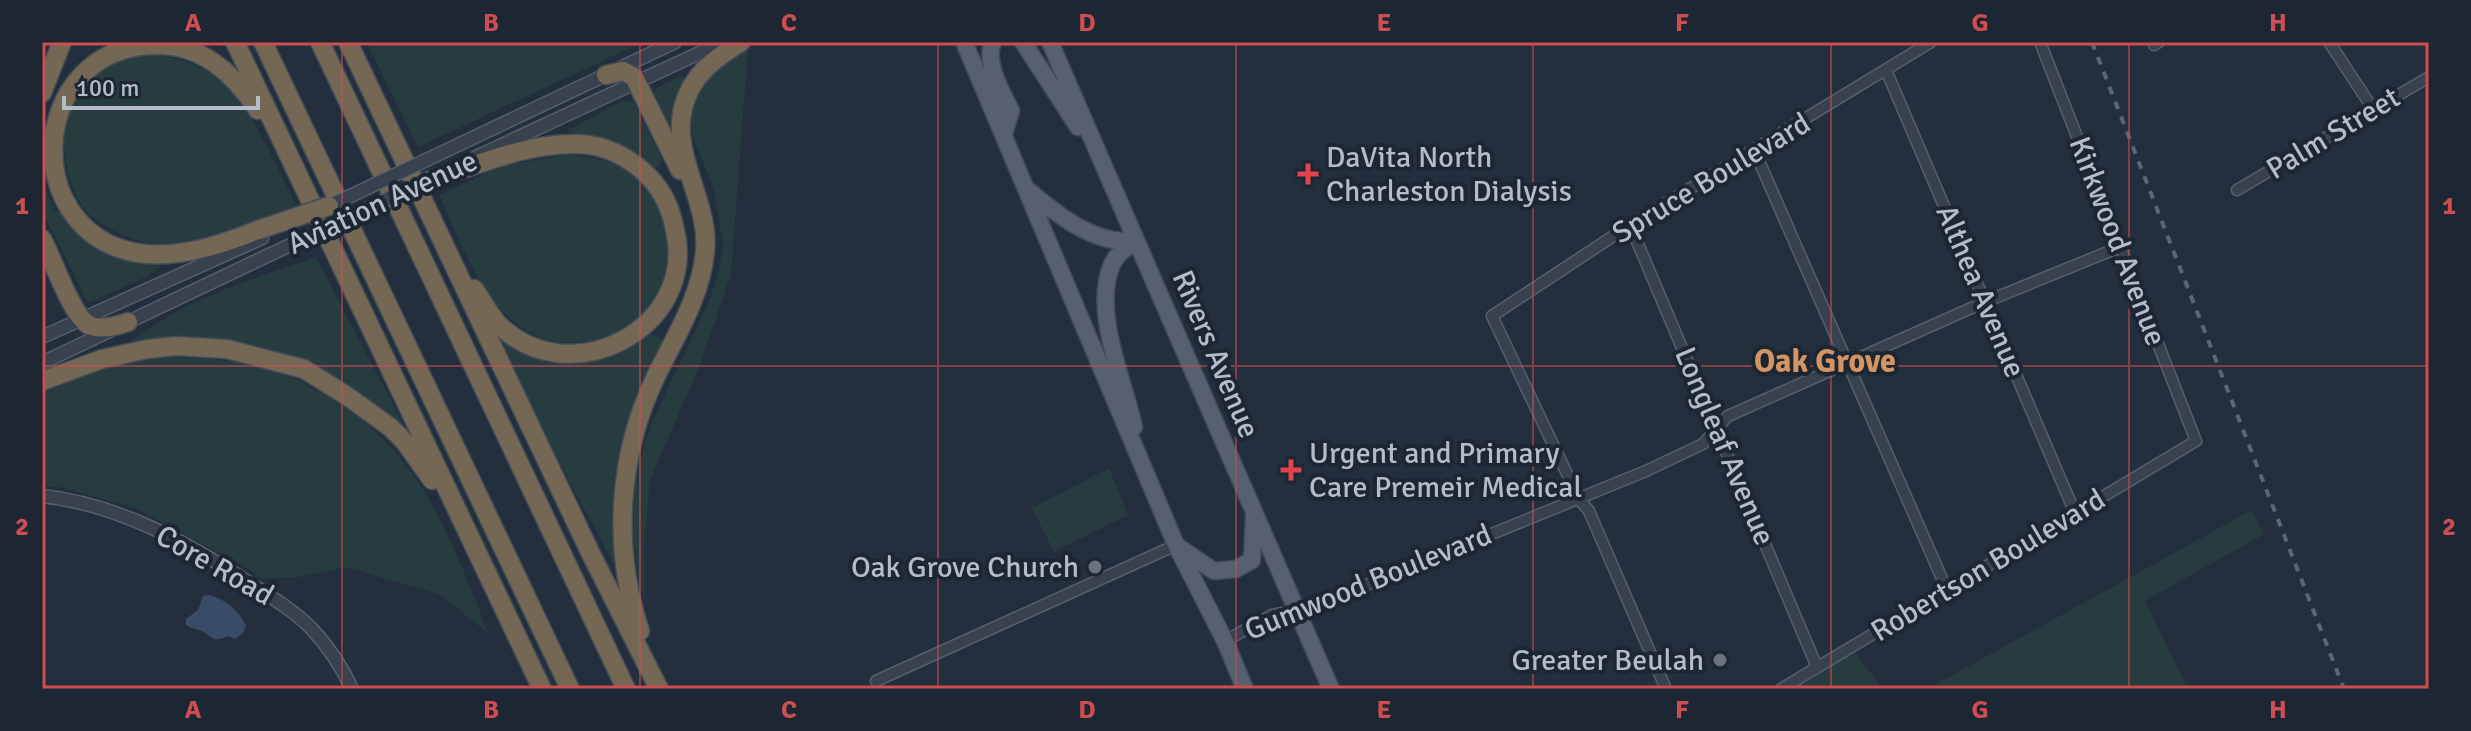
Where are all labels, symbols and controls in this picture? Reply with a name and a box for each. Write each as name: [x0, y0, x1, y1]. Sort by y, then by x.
text: A: [185, 7, 202, 39]
text: B: [483, 7, 499, 39]
text: C: [781, 7, 797, 39]
text: D: [1078, 7, 1096, 39]
text: E: [1377, 7, 1391, 39]
text: F: [1675, 7, 1689, 39]
text: G: [1971, 7, 1989, 39]
text: H: [2269, 7, 2287, 39]
scale bar: [64, 60, 258, 110]
text: 100 m: [76, 73, 139, 103]
street label: Palm Street: [2260, 79, 2407, 188]
street label: Spruce Boulevard: [1606, 105, 1817, 252]
street label: Kirkwood Avenue: [2061, 131, 2174, 351]
place label: DaVita North Charleston Dialysis: [1326, 139, 1572, 210]
street label: Aviation Avenue: [281, 142, 483, 263]
marker: DaVita North Charleston Dialysis: [1297, 163, 1319, 185]
text: 1: [15, 190, 29, 222]
text: 1: [2442, 190, 2456, 222]
street label: Althea Avenue: [1928, 199, 2033, 383]
street label: Rivers Avenue: [1164, 265, 1267, 444]
street label: Longleaf Avenue: [1666, 341, 1783, 551]
district label: Oak Grove: [1754, 342, 1896, 381]
place label: Urgent and Primary Care Premeir Medical: [1309, 435, 1582, 506]
marker: Urgent and Primary Care Premeir Medical: [1280, 459, 1302, 481]
street label: Robertson Boulevard: [1864, 481, 2112, 650]
text: 2: [15, 511, 29, 543]
text: 2: [2442, 511, 2456, 543]
street label: Gumwood Boulevard: [1239, 516, 1497, 649]
street label: Core Road: [149, 517, 280, 614]
place label: Oak Grove Church: [851, 549, 1079, 586]
marker: Oak Grove Church: [1086, 558, 1104, 576]
place label: Greater Beulah: [1511, 642, 1704, 679]
marker: Greater Beulah: [1711, 651, 1729, 669]
text: A: [185, 694, 202, 726]
text: B: [483, 694, 499, 726]
text: C: [781, 694, 797, 726]
text: D: [1078, 694, 1096, 726]
text: E: [1377, 694, 1391, 726]
text: F: [1675, 694, 1689, 726]
text: G: [1971, 694, 1989, 726]
text: H: [2269, 694, 2287, 726]

